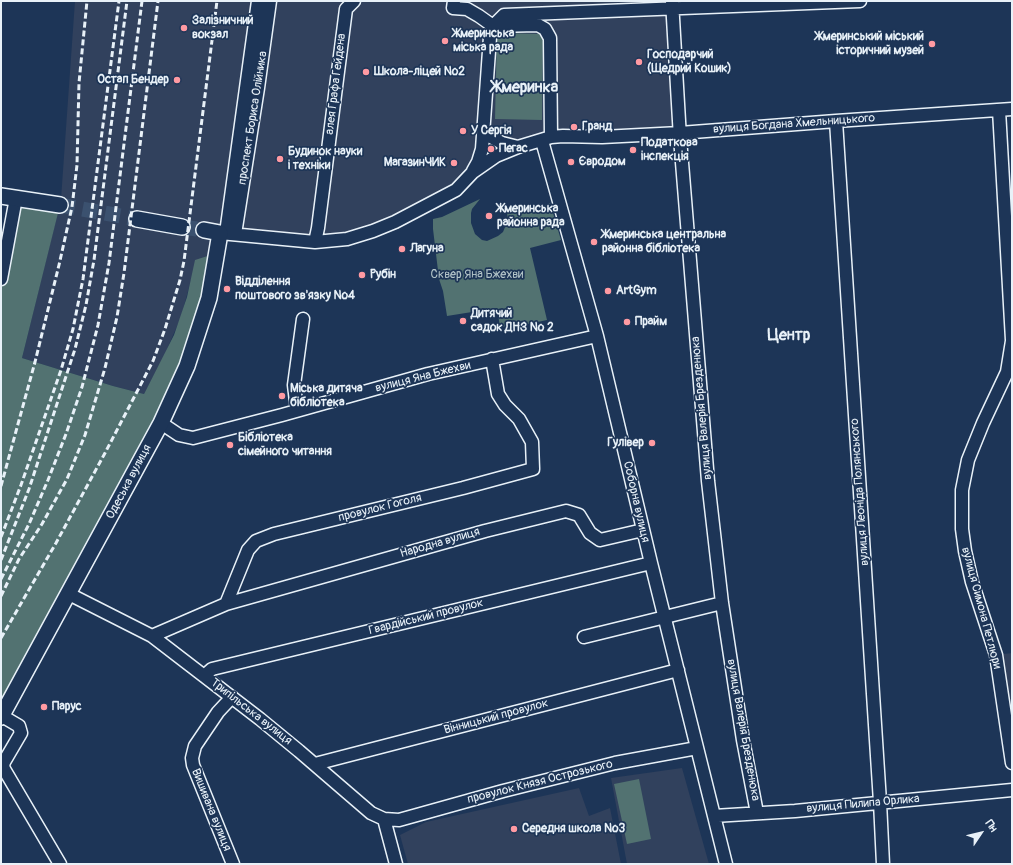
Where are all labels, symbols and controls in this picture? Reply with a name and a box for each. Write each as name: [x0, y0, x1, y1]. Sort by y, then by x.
place label: Залізничний вокзал: [192, 14, 253, 42]
marker: Залізничний вокзал: [179, 23, 189, 33]
place label: Жмеринська міська рада: [453, 27, 514, 55]
place label: Жмеринський міський історичний музей: [816, 30, 924, 58]
street label: алея Графа Гейдена: [323, 33, 349, 135]
marker: Жмеринська міська рада: [440, 36, 450, 46]
marker: Жмеринський міський історичний музей: [927, 39, 937, 49]
place label: Господарчий (Щедрий Кошик): [647, 48, 732, 76]
street label: проспект Бориса Олійника: [235, 50, 271, 186]
marker: Господарчий (Щедрий Кошик): [634, 57, 644, 67]
place label: Школа-ліцей №2: [374, 65, 465, 79]
marker: Школа-ліцей №2: [361, 67, 371, 77]
place label: Остап Бендер: [97, 73, 169, 87]
marker: Остап Бендер: [172, 75, 182, 85]
district label: Жмеринка: [492, 78, 558, 98]
street label: вулиця Богдана Хмельницького: [713, 111, 875, 137]
place label: Гранд: [582, 120, 612, 134]
marker: Гранд: [569, 122, 579, 132]
place label: У Сергія: [471, 124, 512, 138]
marker: У Сергія: [458, 126, 468, 136]
place label: Податкова інспекція: [641, 136, 698, 164]
place label: Пегас: [499, 142, 528, 156]
marker: Пегас: [486, 144, 496, 154]
place label: Будинок науки і техніки: [288, 145, 362, 173]
marker: Податкова інспекція: [628, 145, 638, 155]
marker: Будинок науки і техніки: [275, 154, 285, 164]
place label: Євродом: [579, 155, 626, 169]
place label: МагазинЧИК: [384, 156, 446, 170]
marker: Євродом: [566, 157, 576, 167]
marker: МагазинЧИК: [449, 158, 459, 168]
place label: Жмеринська районна рада: [497, 202, 565, 230]
marker: Жмеринська районна рада: [484, 211, 494, 221]
place label: Жмеринська центральна районна бібліотека: [602, 228, 726, 256]
marker: Жмеринська центральна районна бібліотека: [589, 237, 599, 247]
place label: Лагуна: [410, 242, 444, 256]
marker: Лагуна: [397, 244, 407, 254]
place label: Рубін: [370, 268, 396, 282]
park label: Сквер Яна Бжехви: [431, 268, 523, 282]
marker: Рубін: [357, 270, 367, 280]
place label: Відділення поштового зв'язку №4: [235, 275, 355, 303]
marker: Відділення поштового зв'язку №4: [222, 284, 232, 294]
place label: ArtGym: [616, 284, 657, 298]
marker: ArtGym: [603, 286, 613, 296]
place label: Дитячий садок ДНЗ № 2: [471, 307, 554, 335]
place label: Прайм: [635, 315, 667, 329]
marker: Дитячий садок ДНЗ № 2: [458, 316, 468, 326]
marker: Прайм: [622, 317, 632, 327]
district label: Центр: [768, 326, 810, 346]
street label: вулиця Валерія Брезденюка: [689, 336, 715, 480]
street label: вулиця Яна Бжехви: [374, 358, 472, 396]
place label: Міська дитяча бібліотека: [290, 382, 363, 410]
marker: Міська дитяча бібліотека: [277, 391, 287, 401]
street label: вулиця Леоніда Полянського: [848, 418, 872, 566]
place label: Бібліотека сімейного читання: [238, 431, 332, 459]
place label: Гулівер: [607, 436, 644, 450]
marker: Гулівер: [647, 438, 657, 448]
marker: Бібліотека сімейного читання: [225, 440, 235, 450]
street label: Одеська вулиця: [103, 442, 155, 522]
street label: Соборна вулиця: [620, 460, 652, 544]
street label: провулок Гоголя: [337, 491, 423, 525]
street label: Народна вулиця: [398, 525, 482, 561]
street label: вулиця Симона Петлюри: [958, 546, 1004, 670]
street label: Гвардійський провулок: [367, 596, 485, 638]
street label: вулиця Валерія Брезденюка: [723, 658, 763, 802]
street label: Трипільська вулиця: [207, 676, 295, 748]
street label: Вінницький провулок: [442, 696, 550, 738]
place label: Парус: [52, 700, 82, 714]
marker: Парус: [39, 702, 49, 712]
street label: провулок Князя Острозького: [466, 757, 614, 807]
street label: Вишивана вулиця: [188, 767, 234, 853]
street label: вулиця Пилипа Орлика: [806, 792, 920, 816]
north arrow: [961, 813, 1001, 853]
text: Пн: [982, 817, 1000, 835]
place label: Середня школа №3: [522, 822, 625, 836]
marker: Середня школа №3: [509, 824, 519, 834]

